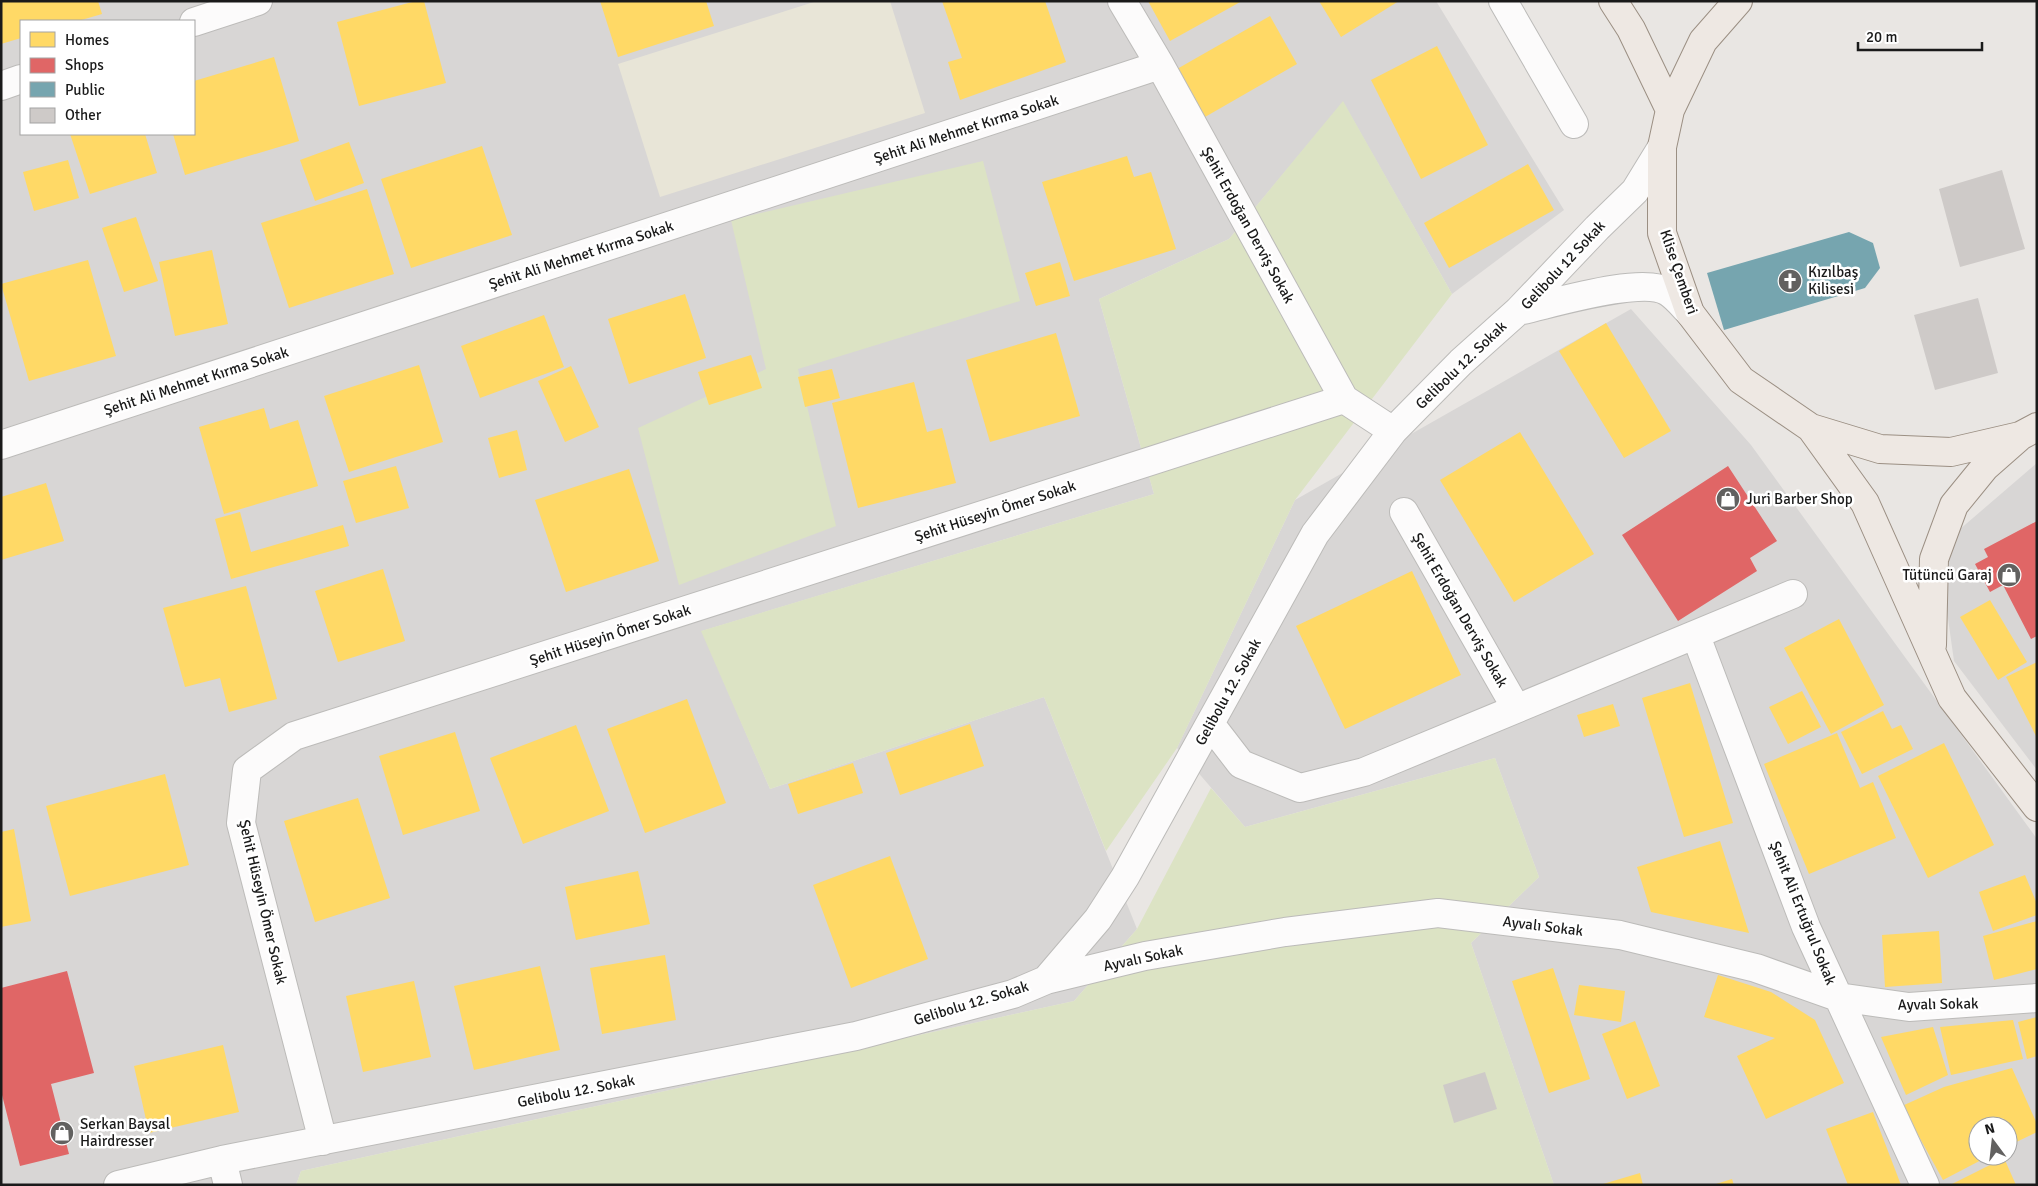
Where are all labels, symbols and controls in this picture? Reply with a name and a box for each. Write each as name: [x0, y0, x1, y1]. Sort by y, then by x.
legend: [20, 20, 195, 135]
scale bar: [1858, 20, 1982, 52]
text: 20 m: [1866, 28, 1897, 46]
text: Homes: [65, 31, 109, 49]
text: Shops: [65, 56, 104, 74]
text: Public: [65, 81, 105, 99]
street label: Şehit Ali Mehmet Kırma Sokak: [871, 90, 1061, 167]
text: Other: [65, 106, 102, 124]
street label: Şehit Erdoğan Derviş Sokak: [1198, 144, 1299, 307]
street label: Şehit Ali Mehmet Kırma Sokak: [486, 216, 676, 293]
street label: Gelibolu 12 Sokak: [1517, 216, 1609, 313]
street label: Klise Çemberi: [1656, 227, 1702, 317]
place label: Kızılbaş Kilisesi: [1808, 263, 1859, 298]
church icon: Kızılbaş Kilisesi: [1777, 268, 1803, 294]
street label: Gelibolu 12. Sokak: [1412, 317, 1510, 413]
street label: Şehit Ali Mehmet Kırma Sokak: [101, 342, 291, 419]
street label: Şehit Hüseyin Ömer Sokak: [912, 476, 1078, 546]
shop icon: Juri Barber Shop: [1715, 486, 1741, 512]
place label: Juri Barber Shop: [1746, 490, 1853, 508]
street label: Şehit Erdoğan Derviş Sokak: [1408, 529, 1512, 691]
shop icon: Tütüncü Garaj: [1996, 562, 2022, 588]
place label: Tütüncü Garaj: [1902, 566, 1992, 584]
street label: Şehit Hüseyin Ömer Sokak: [527, 600, 693, 670]
street label: Gelibolu 12. Sokak: [1191, 635, 1265, 749]
street label: Şehit Hüseyin Ömer Sokak: [235, 818, 291, 987]
street label: Şehit Ali Ertuğrul Sokak: [1766, 839, 1840, 988]
street label: Ayvalı Sokak: [1502, 912, 1585, 940]
street label: Ayvalı Sokak: [1102, 941, 1185, 975]
street label: Gelibolu 12. Sokak: [911, 977, 1031, 1029]
street label: Ayvalı Sokak: [1897, 994, 1979, 1014]
street label: Gelibolu 12. Sokak: [516, 1071, 637, 1111]
place label: Serkan Baysal Hairdresser: [80, 1115, 170, 1150]
north arrow: [1968, 1116, 2018, 1166]
text: N: [1983, 1119, 1997, 1138]
shop icon: Serkan Baysal Hairdresser: [49, 1120, 75, 1146]

